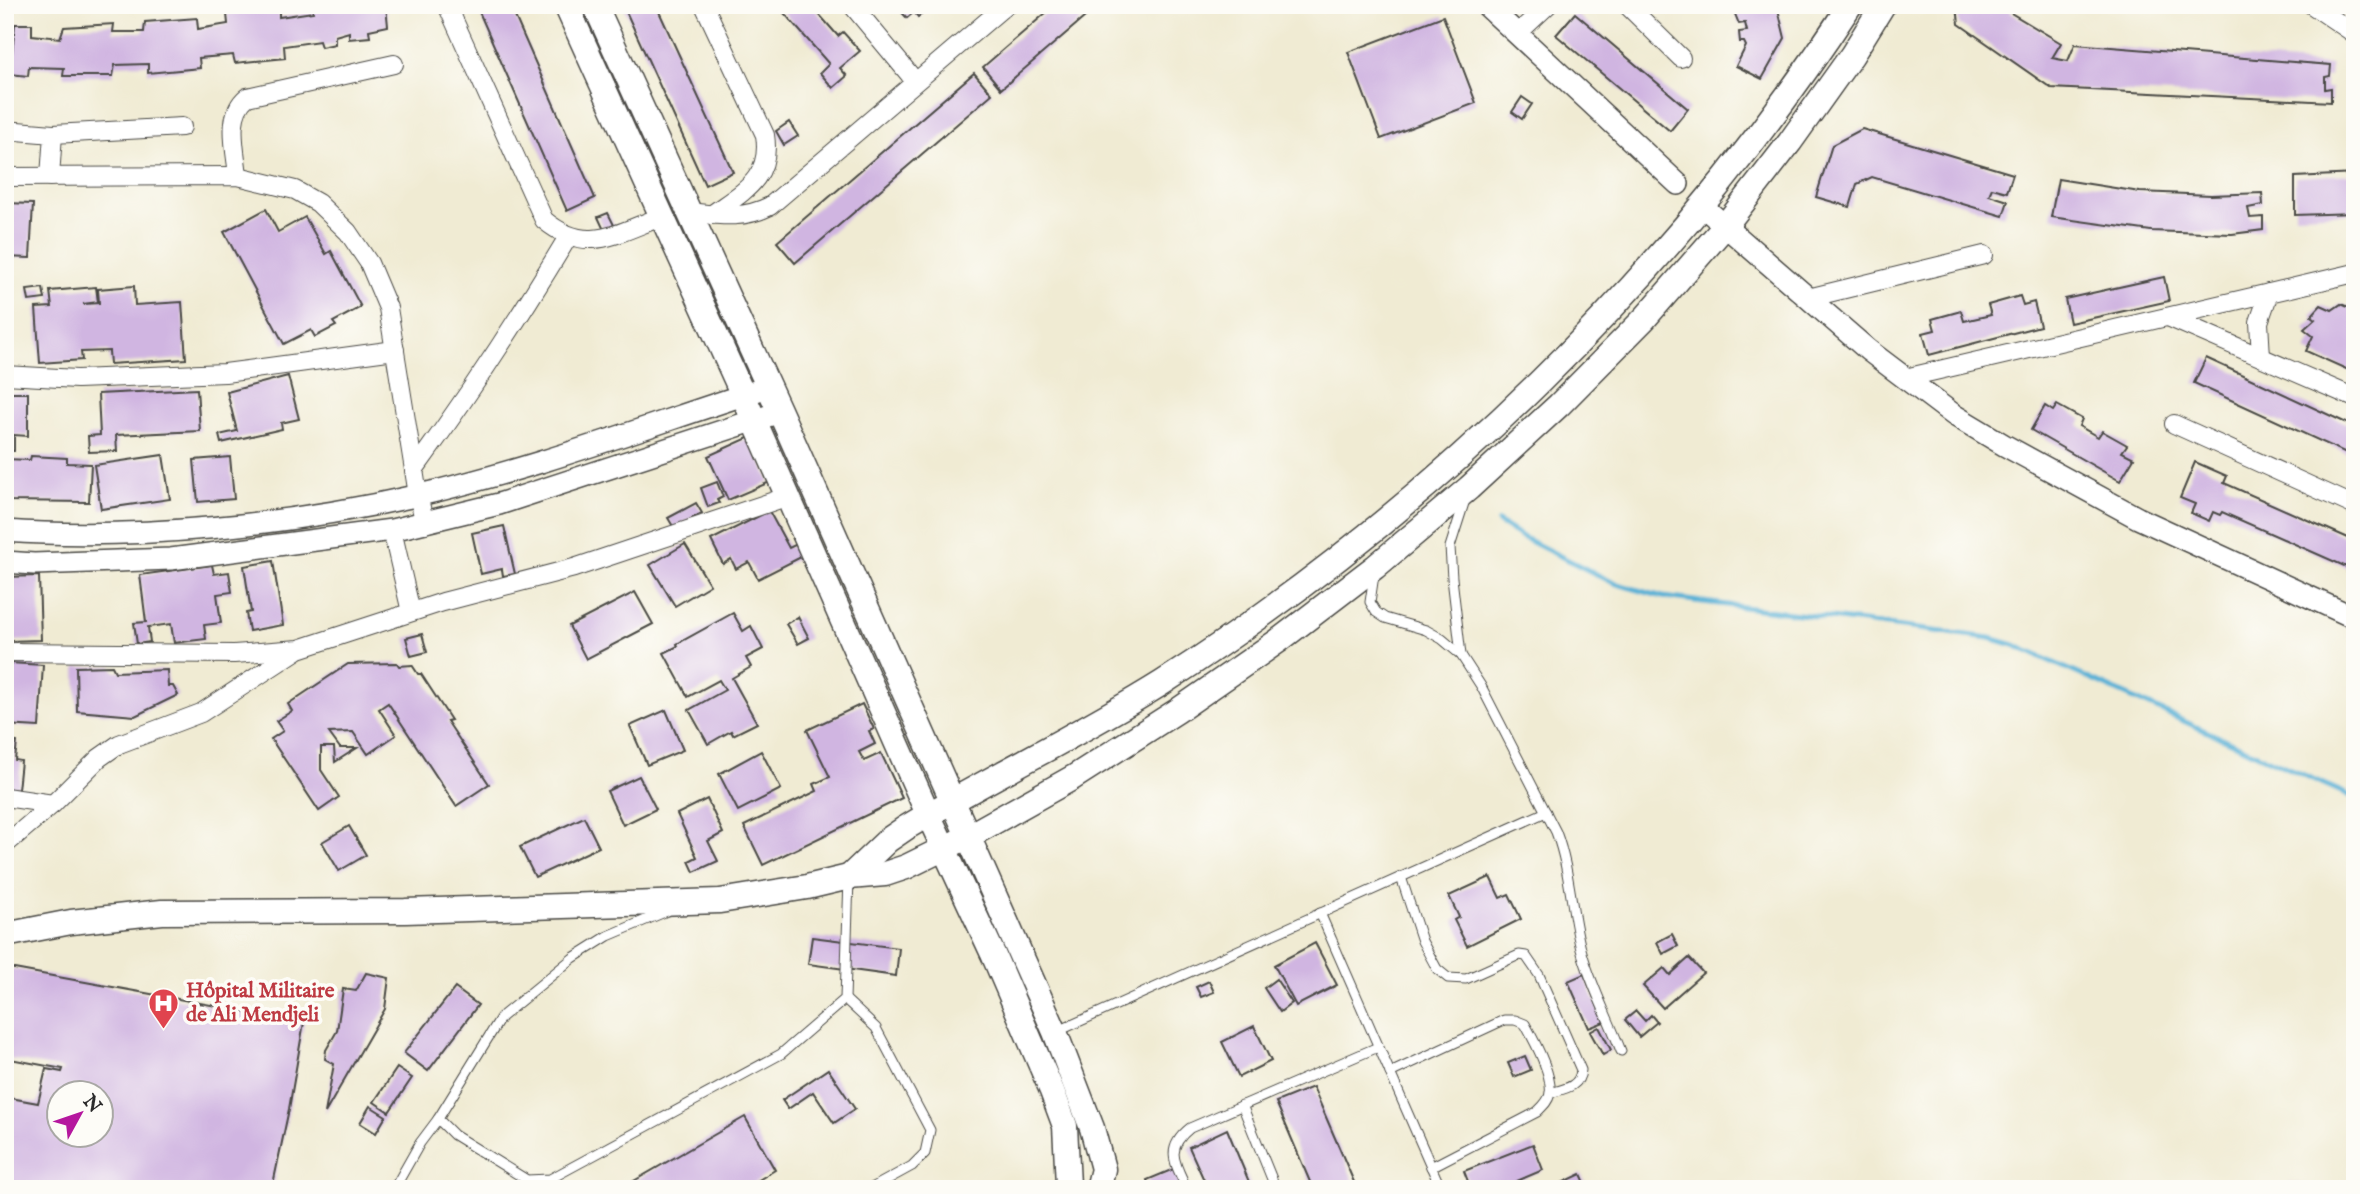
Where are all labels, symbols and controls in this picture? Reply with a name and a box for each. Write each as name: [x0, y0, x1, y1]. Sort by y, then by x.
place label: Hôpital Militaire de Ali Mendjeli: [186, 978, 335, 1029]
hospital icon: Hôpital Militaire de Ali Mendjeli: [146, 986, 180, 1030]
north arrow: [46, 1078, 116, 1148]
text: N: [76, 1090, 106, 1119]

